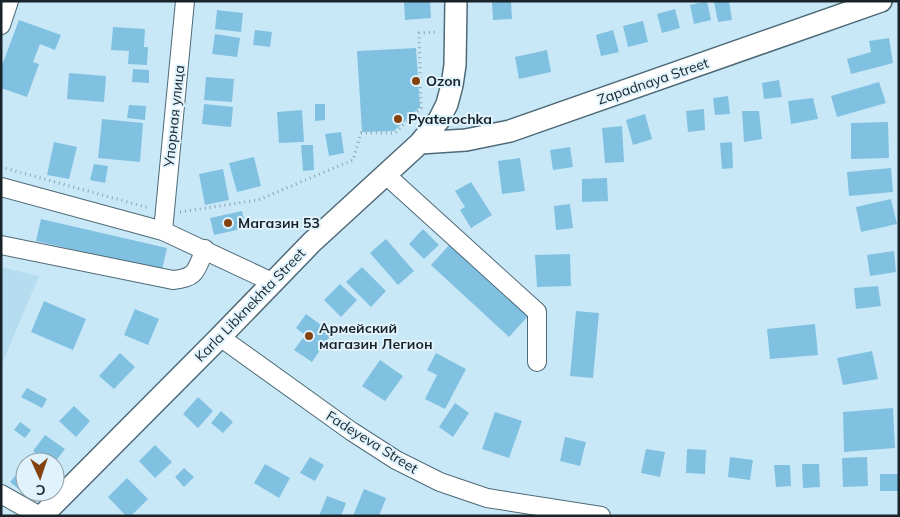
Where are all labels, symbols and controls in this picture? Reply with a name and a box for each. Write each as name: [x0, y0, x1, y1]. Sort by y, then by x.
street label: Zapadnaya Street: [595, 54, 711, 108]
street label: Упорная улица: [160, 64, 188, 169]
place label: Ozon: [426, 72, 461, 90]
marker: Ozon: [410, 75, 422, 87]
place label: Pyaterochka: [408, 110, 492, 128]
marker: Pyaterochka: [392, 113, 404, 125]
place label: Магазин 53: [238, 214, 320, 232]
marker: Магазин 53: [222, 217, 234, 229]
street label: Karla Libknekhta Street: [191, 244, 309, 366]
place label: Армейский магазин Легион: [319, 319, 433, 353]
marker: Армейский магазин Легион: [303, 330, 315, 342]
street label: Fadeyeva Street: [323, 407, 421, 477]
north arrow: [15, 452, 65, 502]
text: С: [35, 481, 46, 499]

